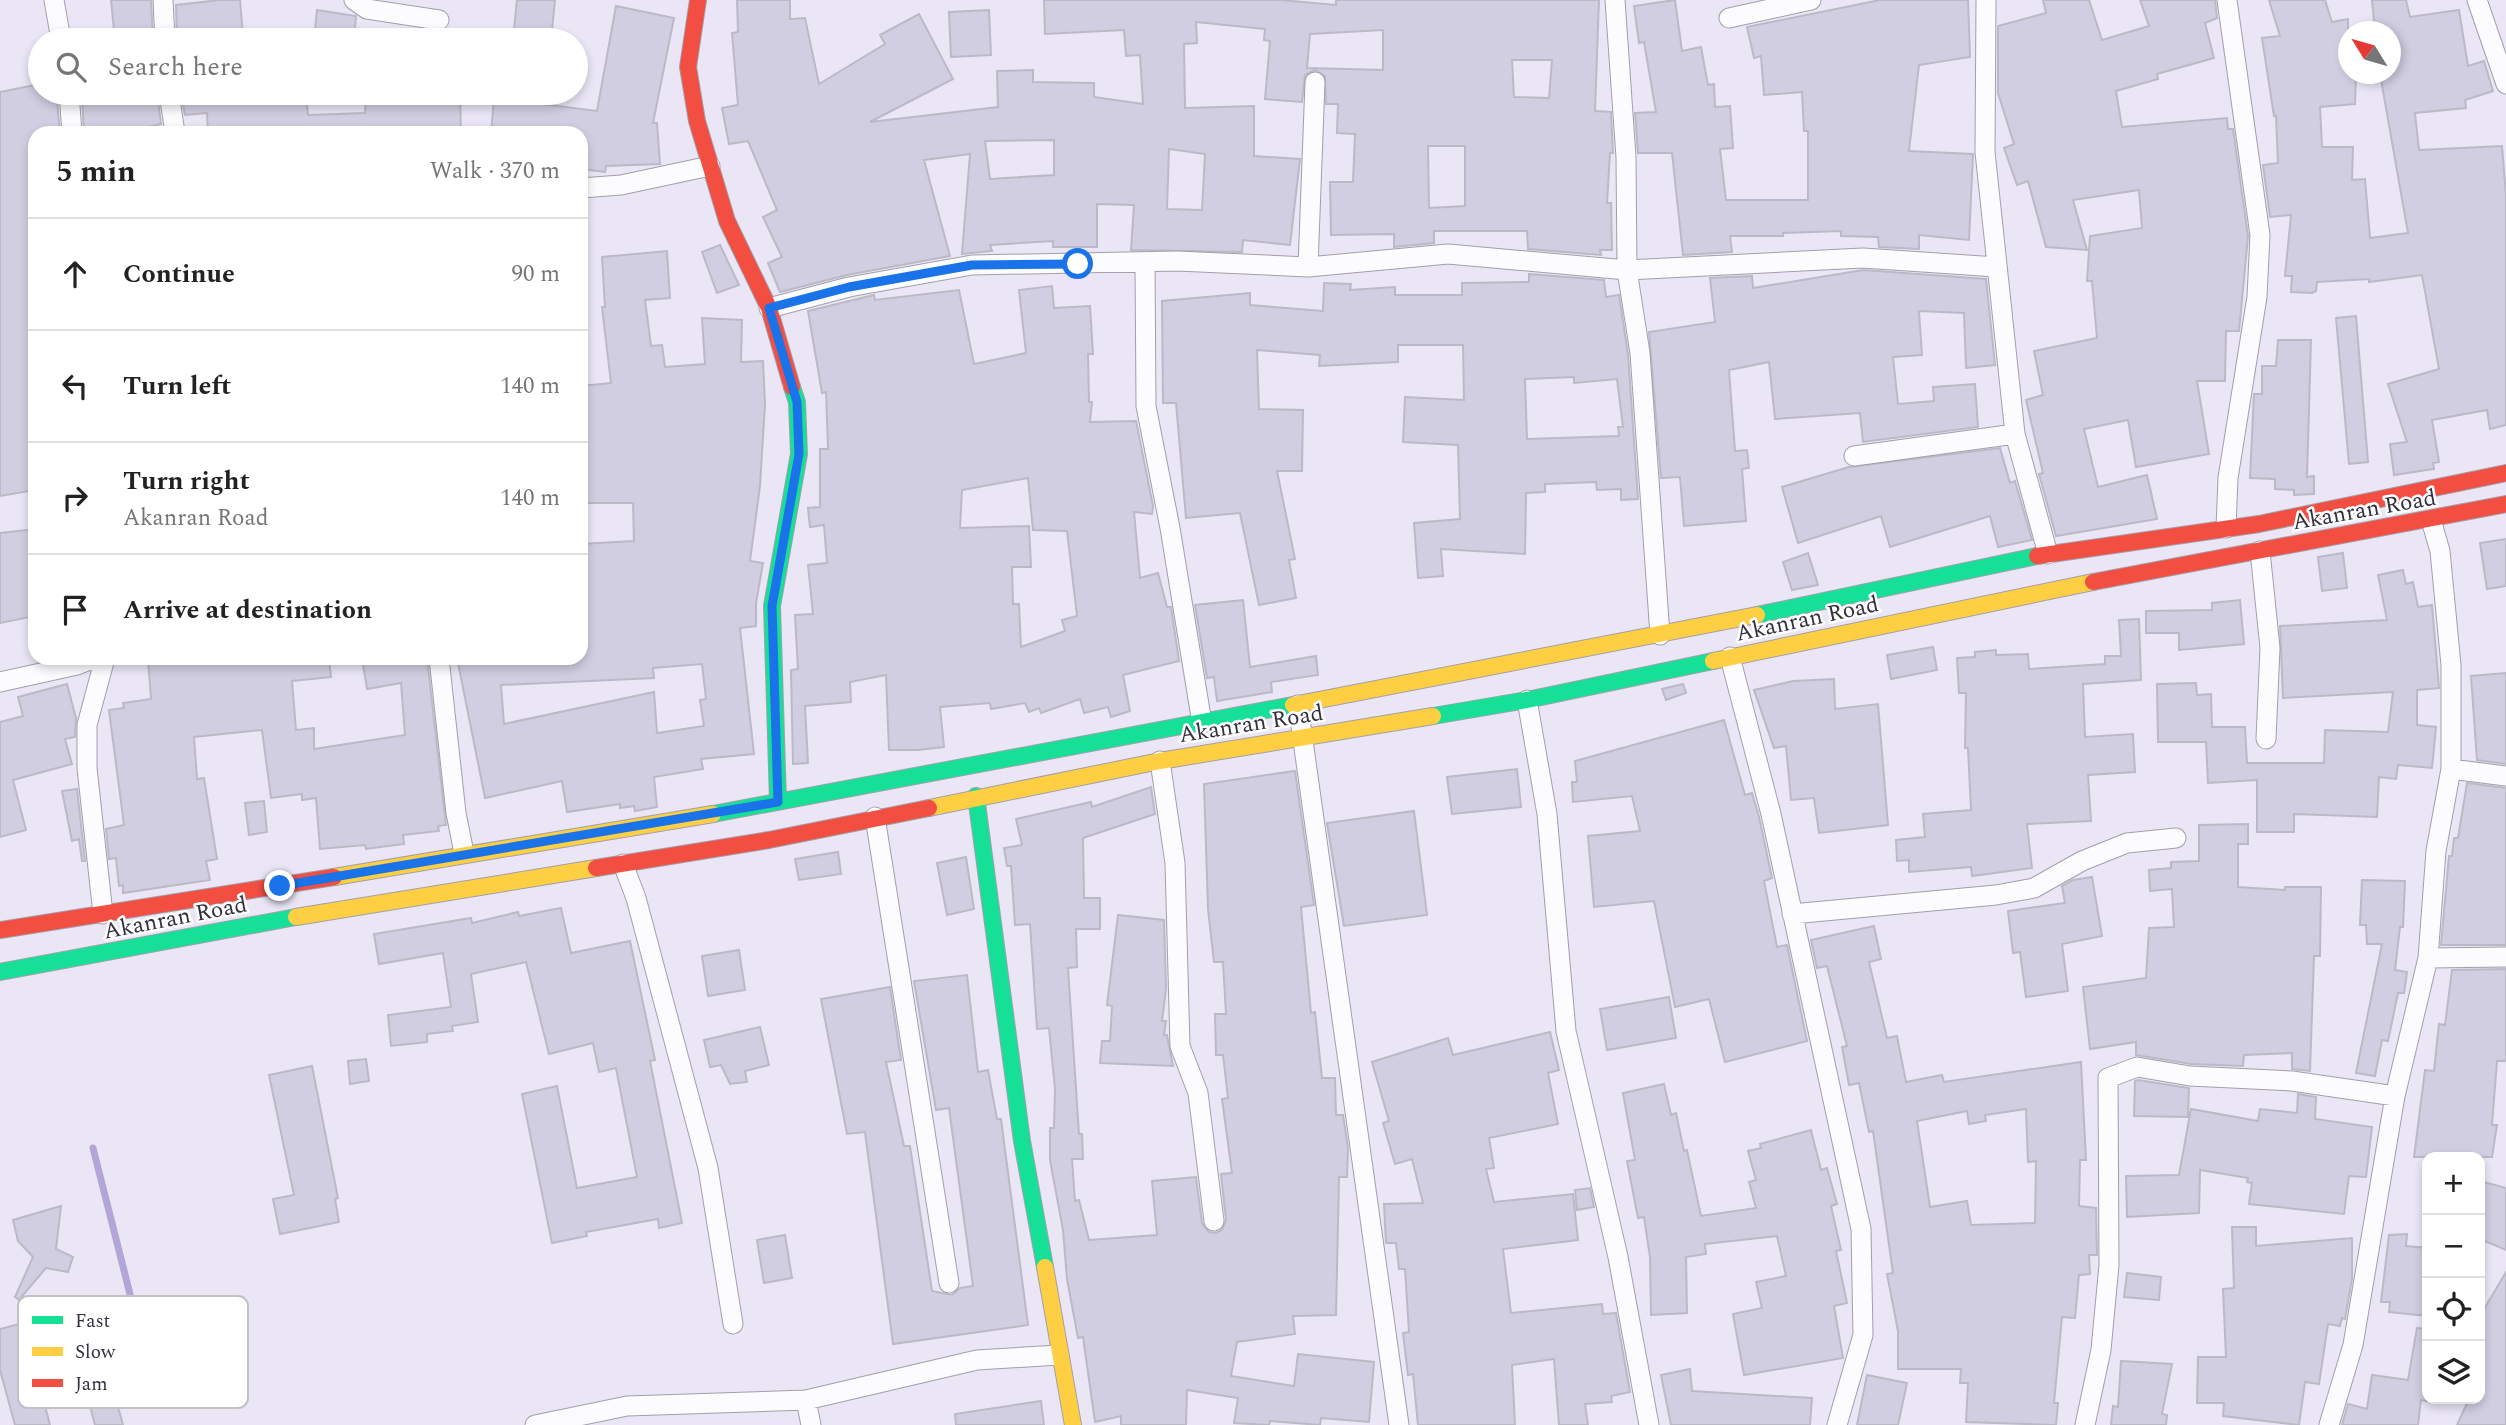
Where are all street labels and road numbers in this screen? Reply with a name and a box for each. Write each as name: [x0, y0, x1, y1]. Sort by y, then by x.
street label: Akanran Road: [2289, 481, 2439, 540]
street label: Akanran Road: [1732, 587, 1882, 652]
street label: Akanran Road: [1177, 696, 1326, 753]
street label: Akanran Road: [100, 887, 250, 950]

